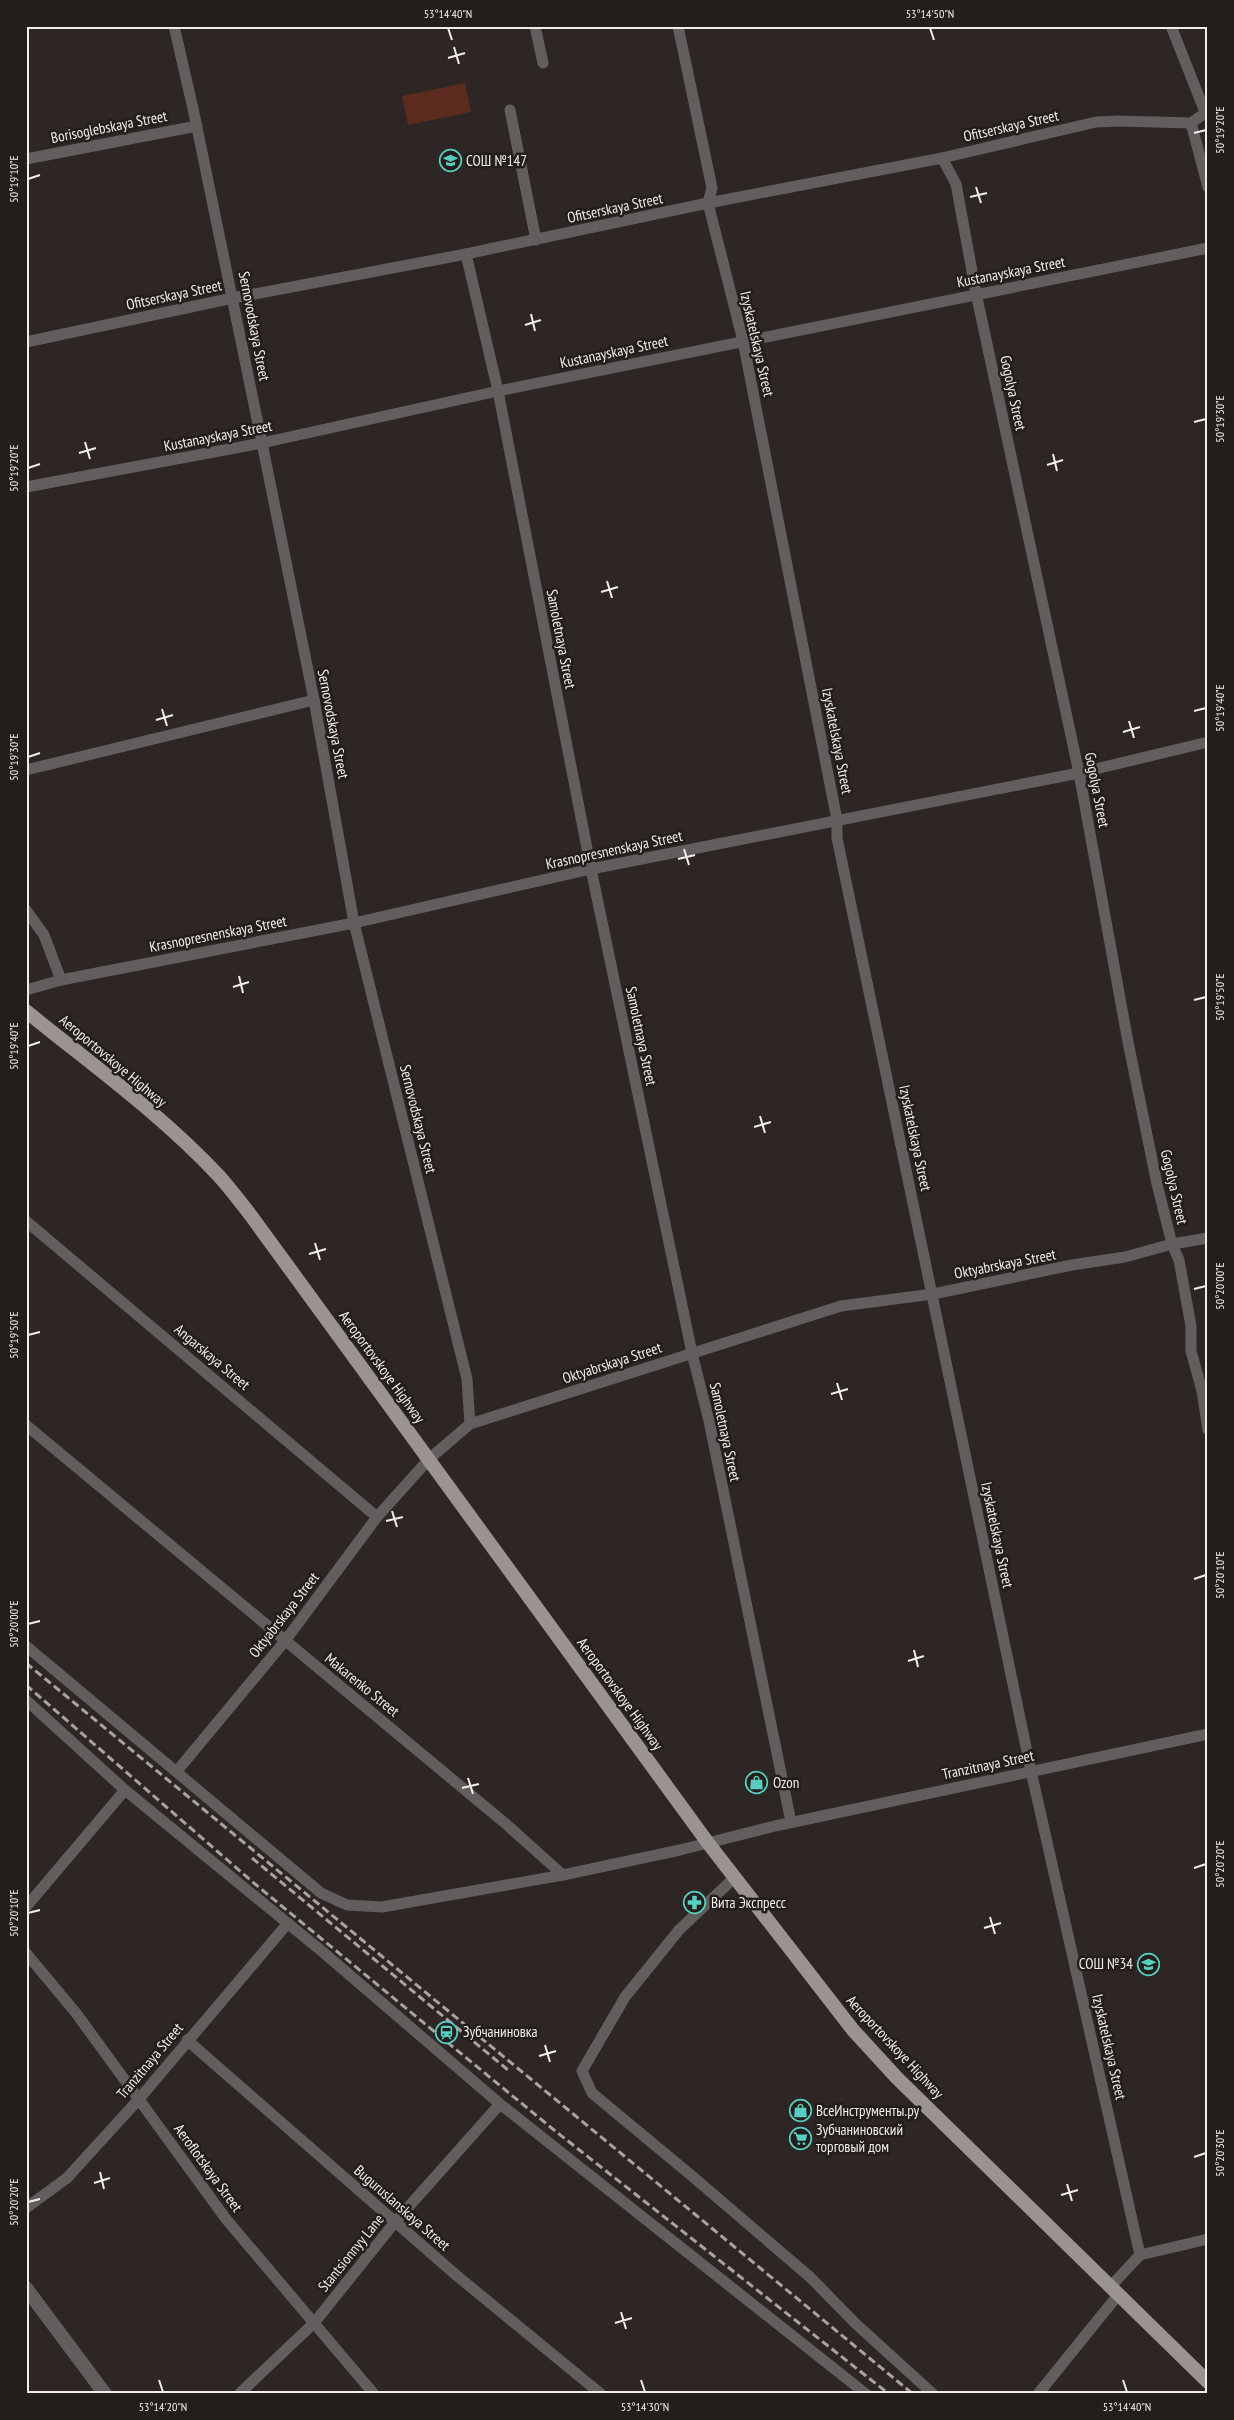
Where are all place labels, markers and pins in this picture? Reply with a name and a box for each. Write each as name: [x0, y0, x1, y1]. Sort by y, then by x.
school or university icon: СОШ №147: [438, 149, 462, 173]
place label: СОШ №147: [466, 151, 527, 170]
shop icon: Ozon: [745, 1771, 769, 1795]
place label: Ozon: [773, 1773, 799, 1792]
pharmacy icon: Вита Экспресс: [683, 1891, 707, 1915]
place label: Вита Экспресс: [711, 1893, 787, 1912]
school or university icon: СОШ №34: [1137, 1952, 1161, 1976]
place label: СОШ №34: [1079, 1954, 1133, 1973]
station icon: Зубчаниновка: [435, 2020, 459, 2044]
place label: Зубчаниновка: [463, 2022, 538, 2041]
shop icon: ВсеИнструменты.ру: [788, 2099, 812, 2123]
place label: ВсеИнструменты.ру: [816, 2101, 920, 2120]
place label: Зубчаниновский торговый дом: [816, 2120, 903, 2156]
supermarket icon: Зубчаниновский торговый дом: [788, 2127, 812, 2151]

